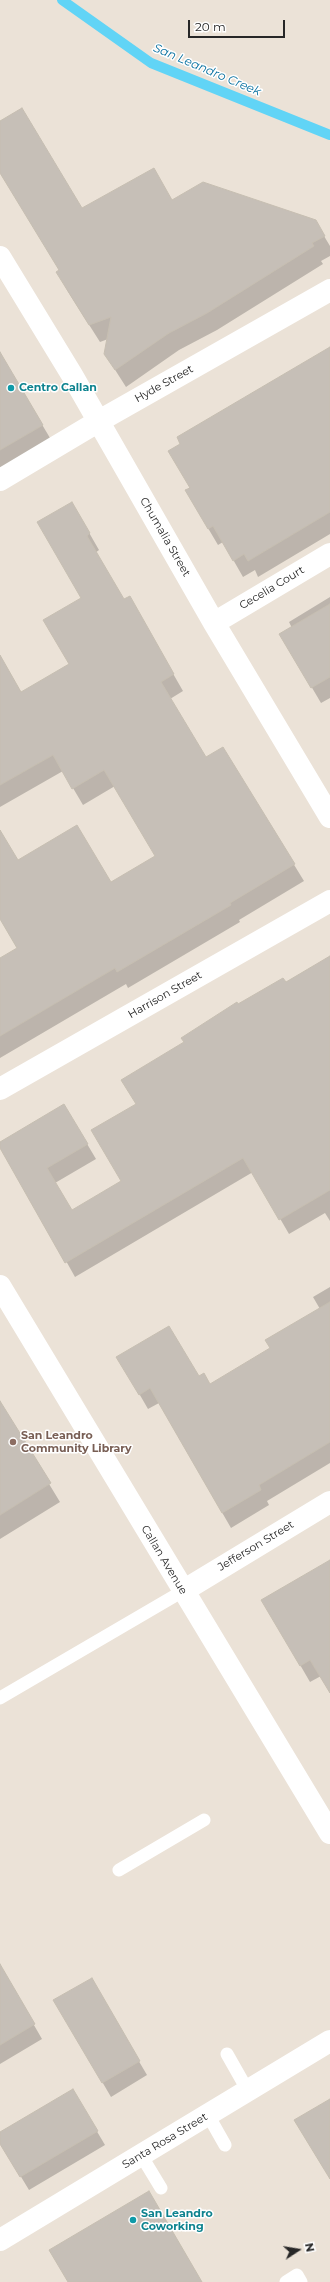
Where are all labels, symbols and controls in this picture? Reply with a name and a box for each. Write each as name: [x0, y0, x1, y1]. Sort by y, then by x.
scale bar: [190, 12, 287, 38]
text: 20 m: [195, 19, 226, 34]
water label: San Leandro Creek: [151, 41, 263, 99]
street label: Hyde Street: [132, 362, 196, 406]
place label: Centro Callan: [19, 381, 97, 395]
marker: Centro Callan: [6, 383, 16, 393]
street label: Chumalia Street: [137, 495, 193, 579]
street label: Cecelia Court: [237, 564, 307, 612]
street label: Harrison Street: [126, 969, 204, 1021]
place label: San Leandro Community Library: [21, 1429, 132, 1455]
marker: San Leandro Community Library: [8, 1437, 18, 1447]
street label: Jefferson Street: [216, 1518, 296, 1574]
street label: Callan Avenue: [138, 1523, 190, 1597]
street label: Santa Rosa Street: [120, 2110, 210, 2172]
place label: San Leandro Coworking: [141, 2207, 213, 2233]
marker: San Leandro Coworking: [128, 2215, 138, 2225]
north arrow: [278, 2230, 318, 2270]
text: N: [302, 2242, 318, 2253]

